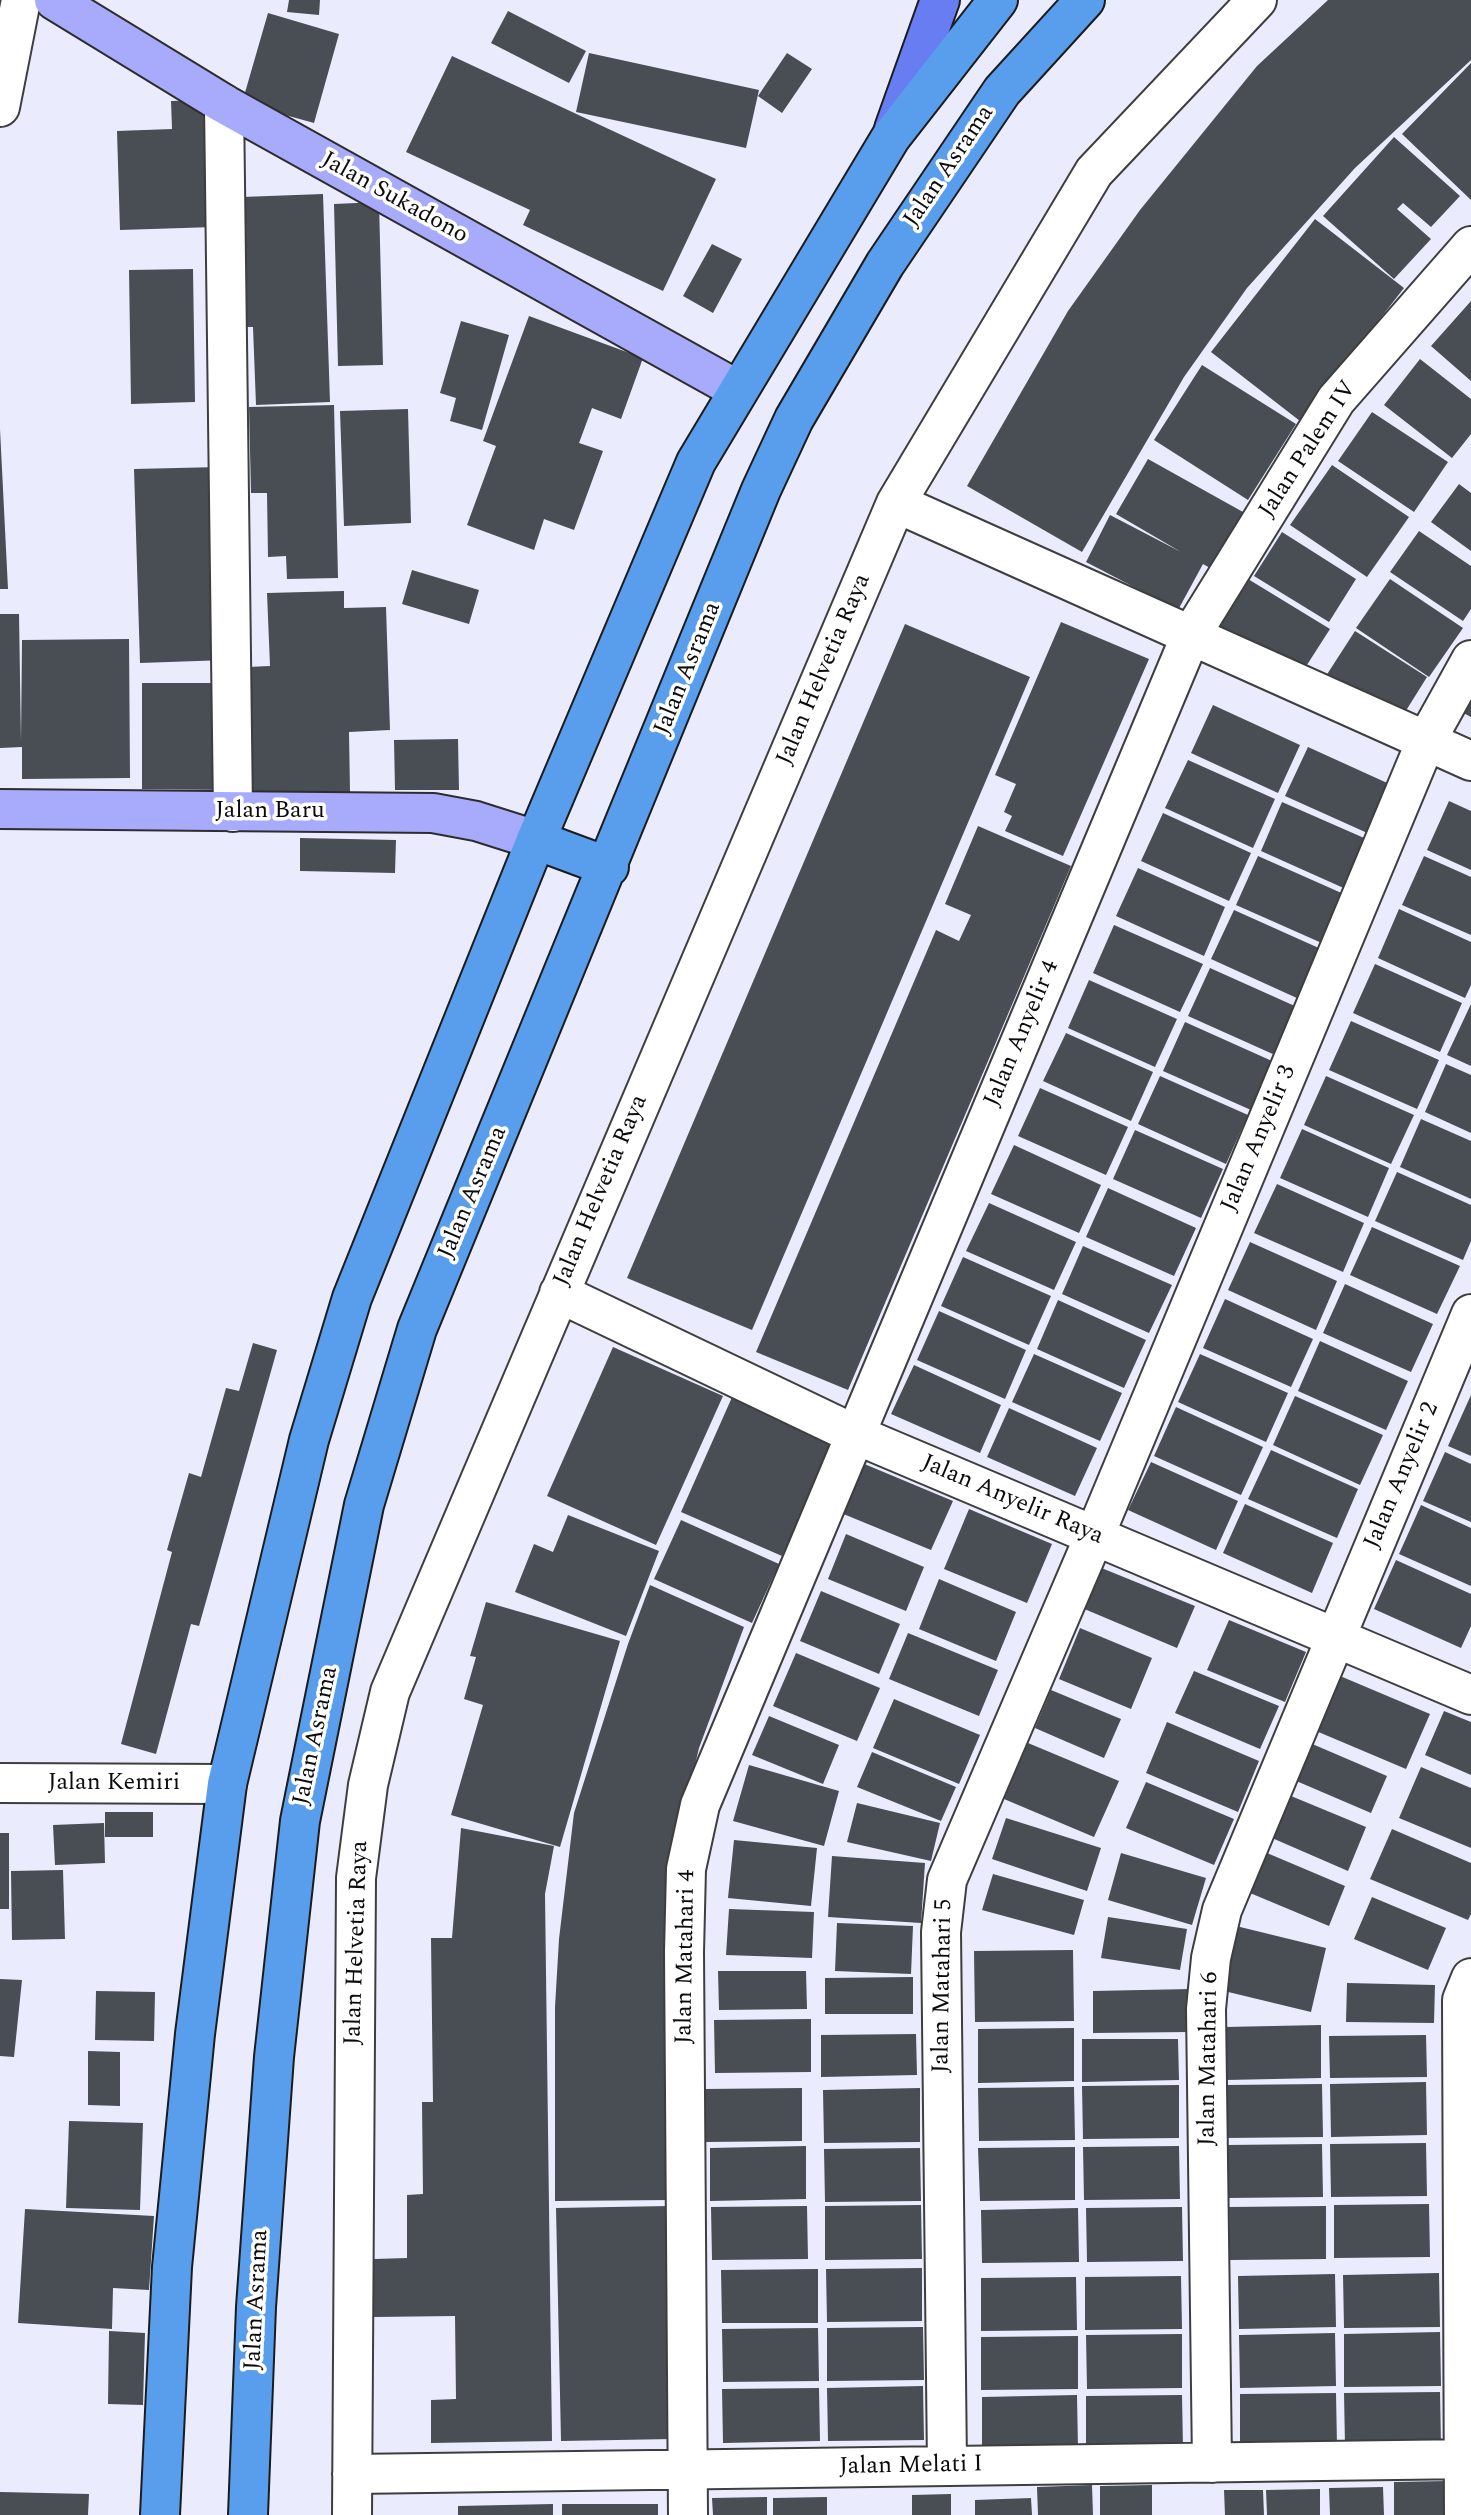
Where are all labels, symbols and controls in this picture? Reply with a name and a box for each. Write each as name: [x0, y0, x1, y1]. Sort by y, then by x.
street label: Jalan Asrama: [899, 101, 1001, 233]
street label: Jalan Sukadono: [316, 147, 472, 251]
street label: Jalan Palem IV: [1254, 376, 1364, 524]
street label: Jalan Helvetia Raya: [772, 570, 878, 770]
street label: Jalan Asrama: [649, 598, 729, 740]
street label: Jalan Baru: [215, 798, 325, 826]
street label: Jalan Anyelir 4: [979, 957, 1067, 1111]
street label: Jalan Anyelir 3: [1216, 1062, 1304, 1216]
street label: Jalan Helvetia Raya: [549, 1091, 655, 1291]
street label: Jalan Asrama: [433, 1123, 515, 1263]
street label: Jalan Anyelir 2: [1359, 1399, 1447, 1553]
street label: Jalan Anyelir Raya: [917, 1450, 1107, 1552]
street label: Jalan Asrama: [288, 1664, 346, 1808]
street label: Jalan Kemiri: [48, 1770, 180, 1798]
street label: Jalan Helvetia Raya: [340, 1840, 376, 2046]
street label: Jalan Matahari 4: [671, 1870, 703, 2044]
street label: Jalan Matahari 5: [928, 1899, 960, 2073]
street label: Jalan Matahari 6: [1194, 1972, 1226, 2146]
street label: Jalan Asrama: [240, 2229, 276, 2371]
street label: Jalan Melati I: [839, 2451, 983, 2483]

